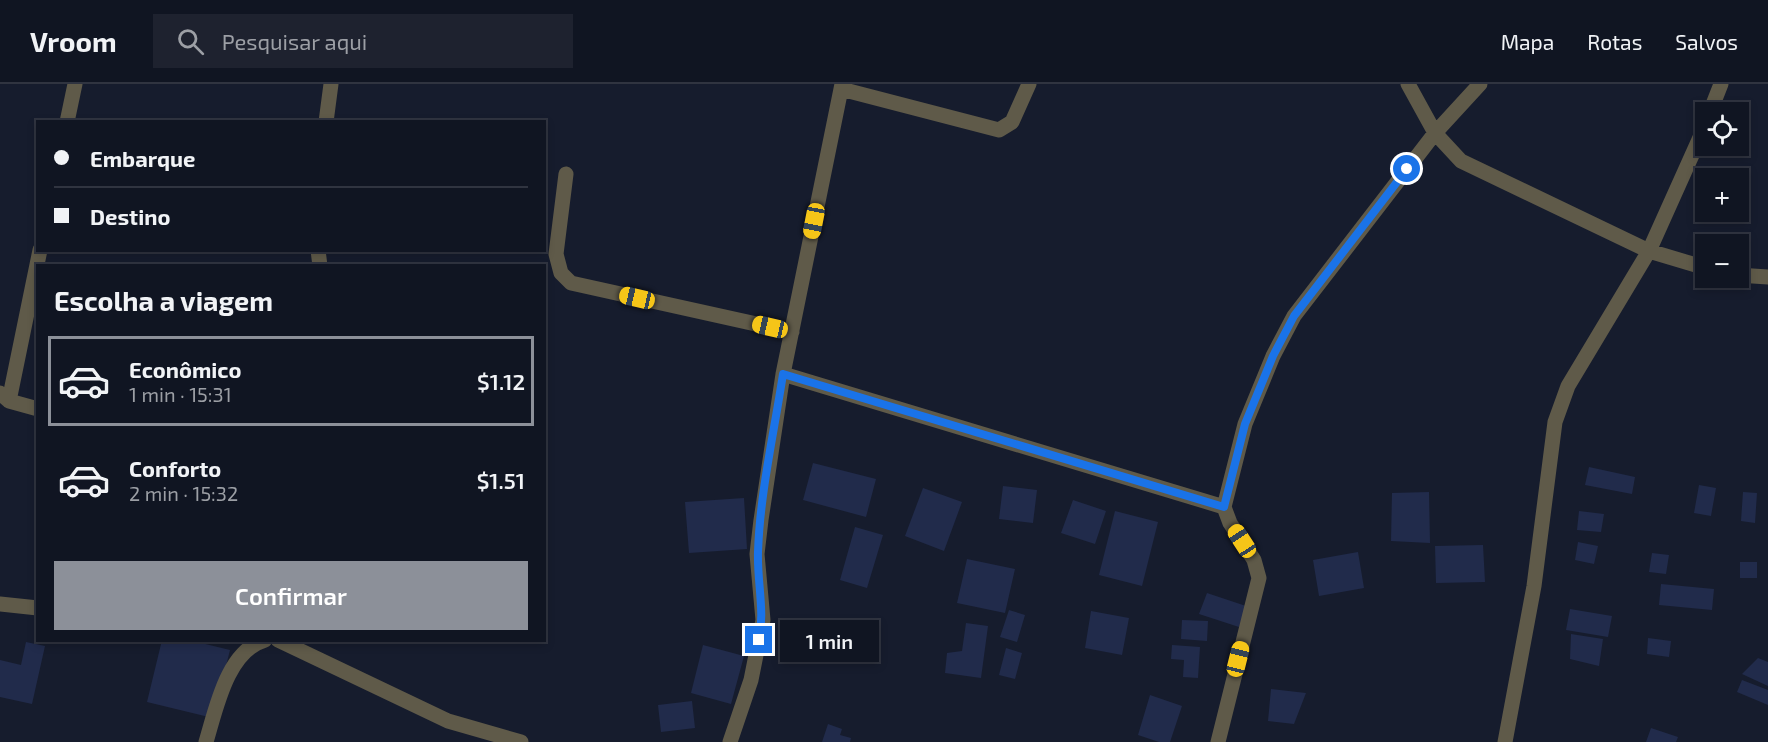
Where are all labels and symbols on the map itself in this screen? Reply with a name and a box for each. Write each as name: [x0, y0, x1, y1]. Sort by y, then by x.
route start: [1393, 155, 1420, 182]
car: [802, 202, 826, 240]
car: [617, 285, 657, 311]
car: [750, 314, 790, 340]
car: [1225, 521, 1259, 561]
callout: 1 min: [780, 619, 879, 661]
route end: [745, 626, 772, 653]
car: [1225, 639, 1251, 679]

